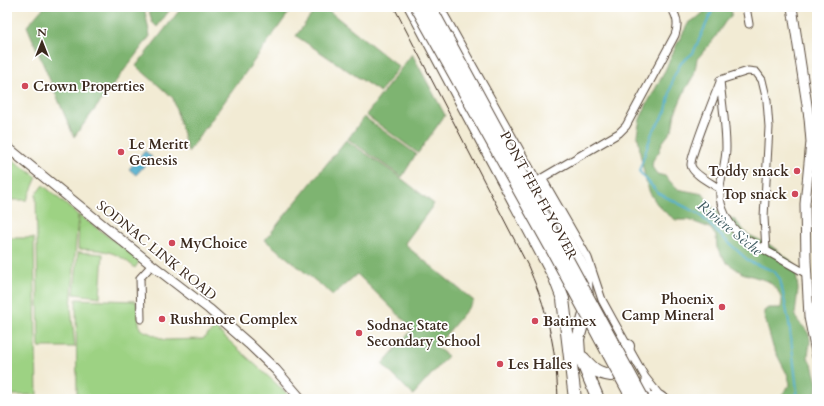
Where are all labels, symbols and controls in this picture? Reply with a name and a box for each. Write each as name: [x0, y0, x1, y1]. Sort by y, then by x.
north arrow: [22, 22, 62, 62]
text: N: [37, 25, 47, 40]
place label: Crown Properties: [33, 77, 145, 96]
marker: Crown Properties: [20, 81, 30, 91]
street label: PONT FER FLYOVER: [495, 128, 582, 263]
place label: Le Meritt Genesis: [129, 135, 189, 170]
marker: Le Meritt Genesis: [116, 147, 126, 157]
place label: Toddy snack: [708, 162, 789, 181]
marker: Toddy snack: [792, 166, 802, 176]
place label: Top snack: [722, 185, 787, 204]
marker: Top snack: [790, 189, 800, 199]
street label: SODNAC LINK ROAD: [93, 196, 221, 305]
water label: Rivière Sèche: [693, 196, 767, 260]
place label: MyChoice: [180, 234, 248, 253]
marker: MyChoice: [167, 238, 177, 248]
place label: Phoenix Camp Mineral: [622, 290, 714, 325]
marker: Phoenix Camp Mineral: [717, 302, 727, 312]
place label: Rushmore Complex: [170, 310, 298, 329]
place label: Batimex: [543, 312, 597, 331]
marker: Rushmore Complex: [157, 314, 167, 324]
place label: Sodnac State Secondary School: [367, 316, 480, 351]
marker: Batimex: [530, 316, 540, 326]
marker: Sodnac State Secondary School: [354, 328, 364, 338]
place label: Les Halles: [508, 355, 572, 374]
marker: Les Halles: [495, 359, 505, 369]

